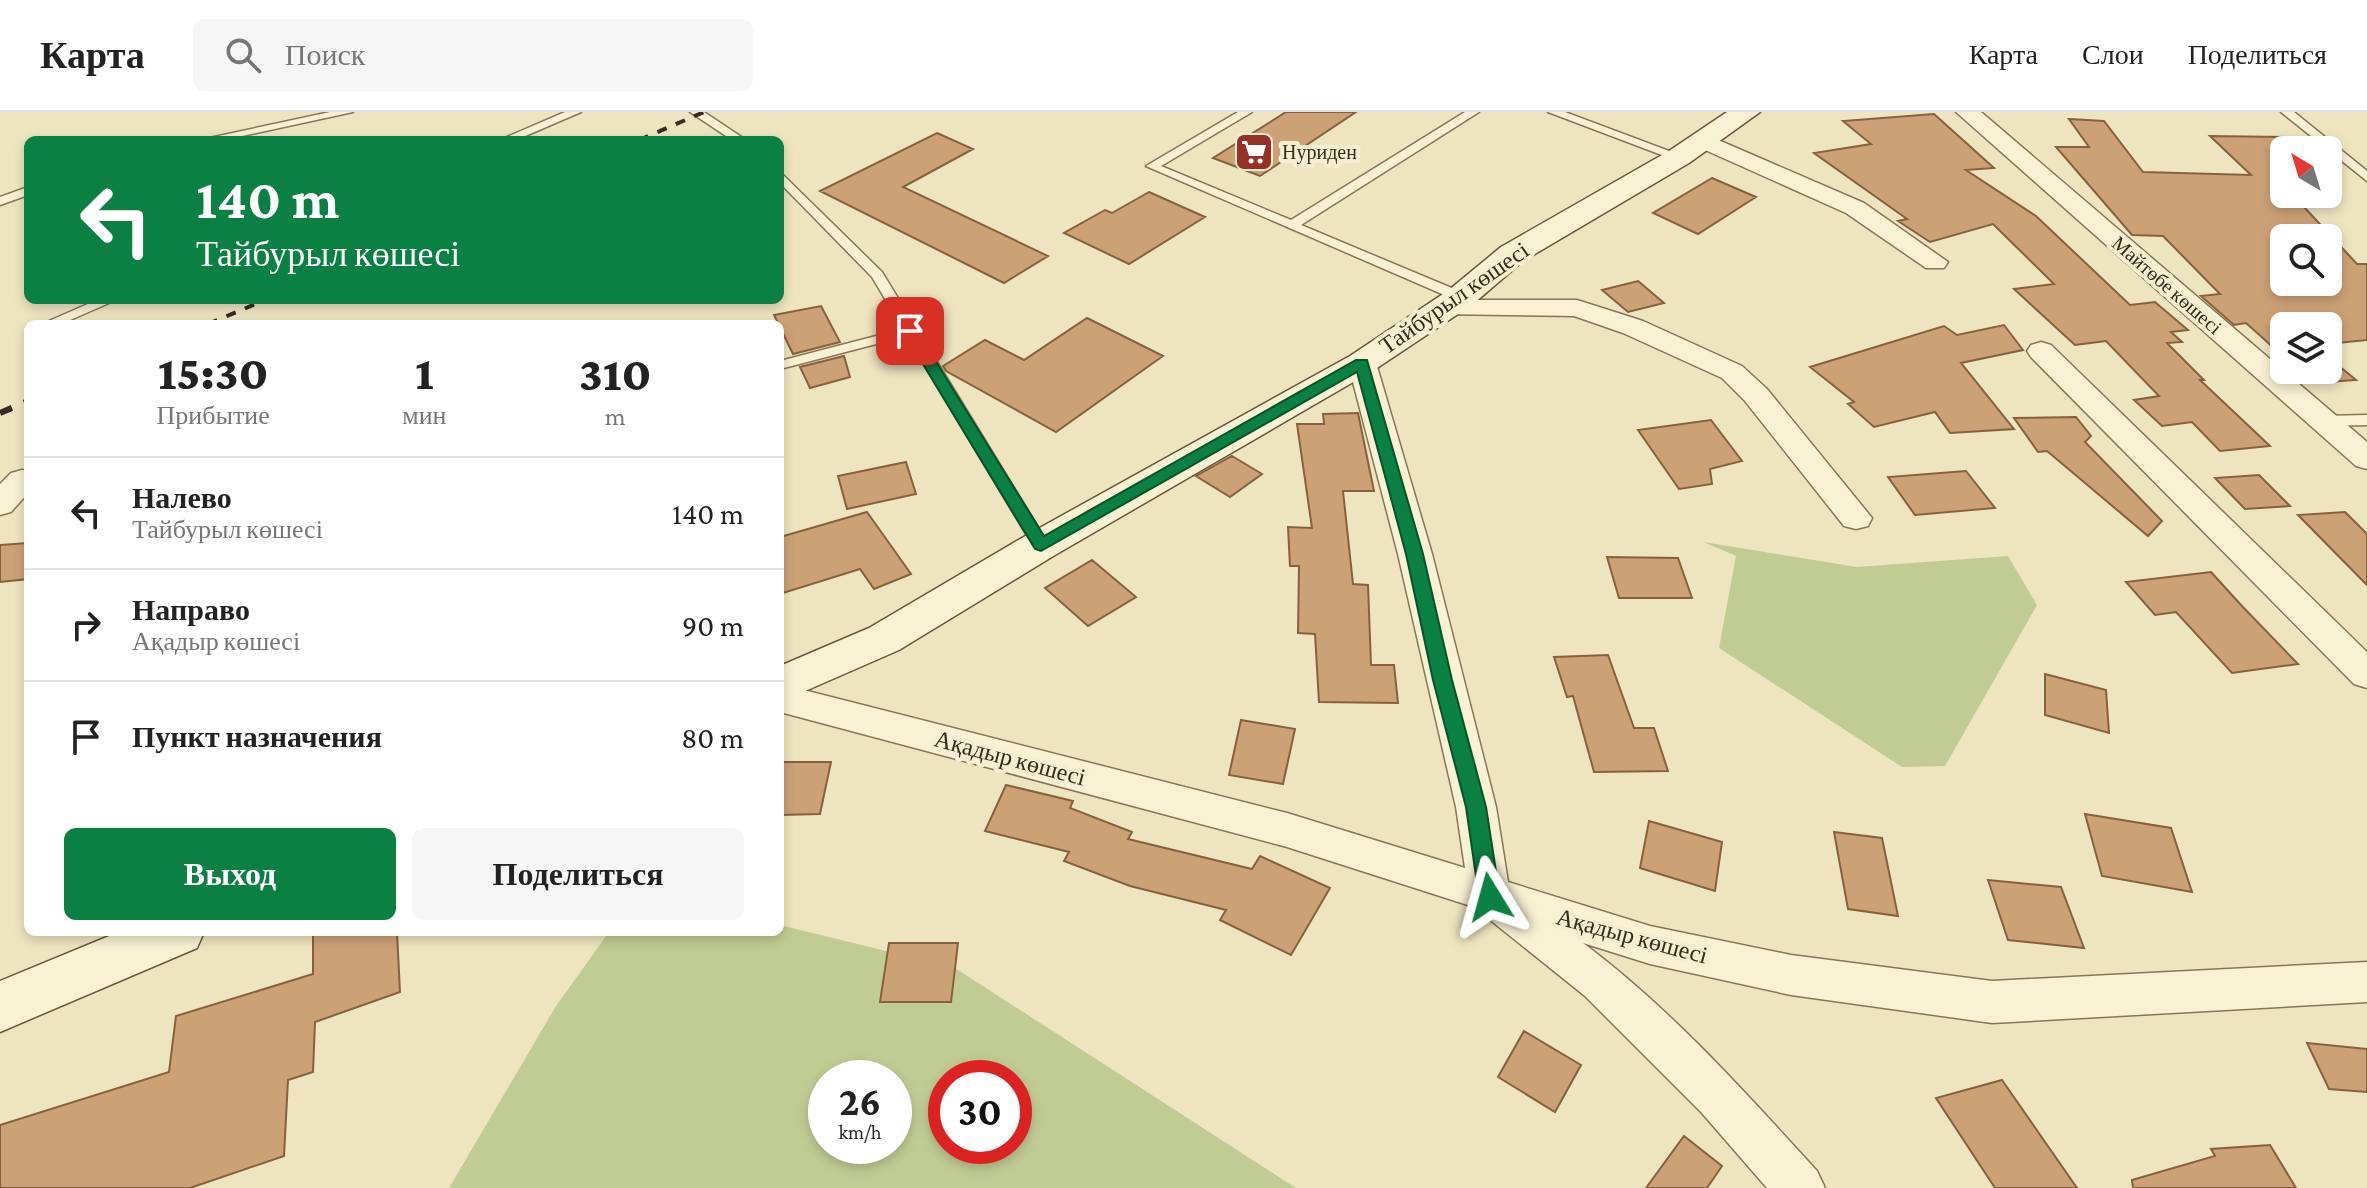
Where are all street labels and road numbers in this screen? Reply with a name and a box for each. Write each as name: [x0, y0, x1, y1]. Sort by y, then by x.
street label: Майтөбе көшесі: [2108, 232, 2226, 339]
street label: Тайбурыл көшесі: [1374, 236, 1534, 359]
street label: Ақадыр көшесі: [932, 724, 1089, 791]
street label: Ақадыр көшесі: [1554, 902, 1711, 969]

